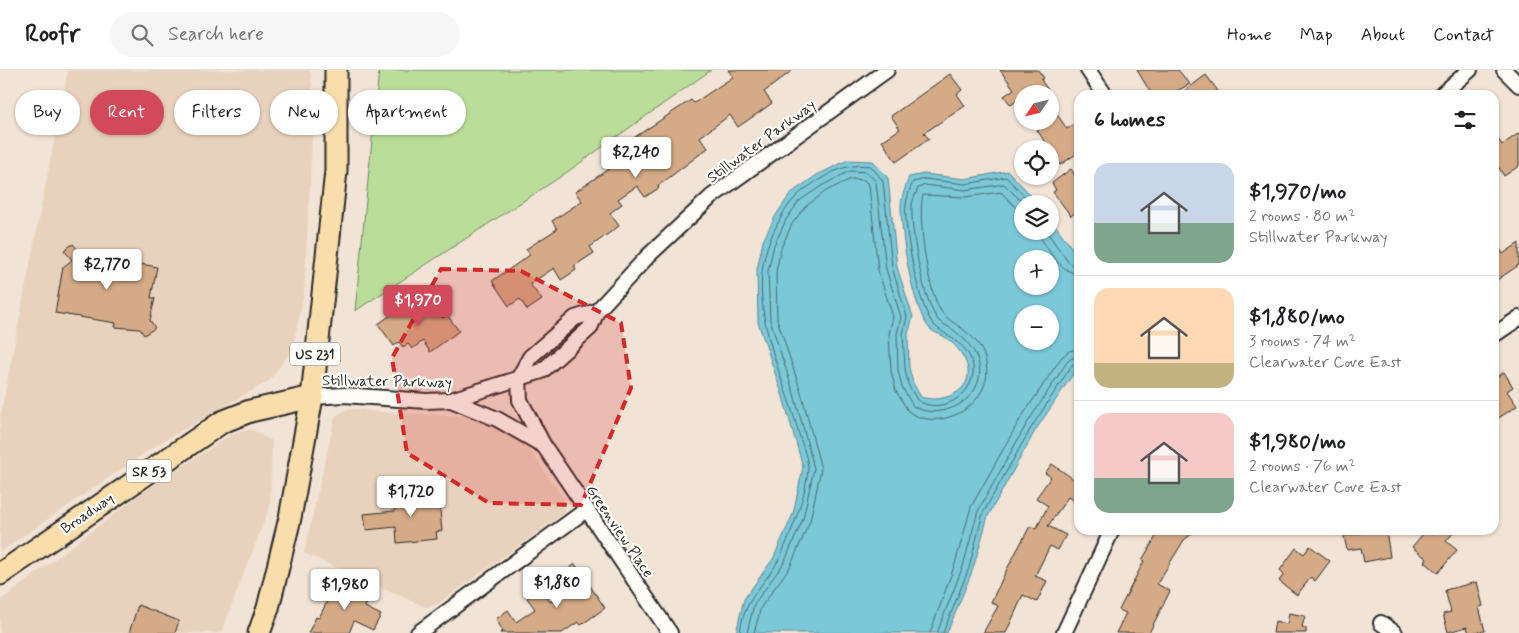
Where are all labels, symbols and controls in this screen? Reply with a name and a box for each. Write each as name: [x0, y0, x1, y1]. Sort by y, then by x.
search box: [110, 12, 460, 57]
text: Roofr: [25, 19, 80, 50]
icon: search: [128, 21, 156, 49]
text: Search here: [168, 22, 264, 47]
text: Home: [1227, 23, 1272, 47]
text: Map: [1300, 23, 1333, 47]
text: About: [1361, 23, 1405, 47]
text: Contact: [1433, 23, 1494, 47]
north arrow: [1014, 85, 1059, 130]
map controls: [1014, 85, 1059, 350]
chip: Buy: [15, 90, 80, 135]
chip: Rent: [90, 90, 164, 135]
chip: Filters: [174, 90, 260, 135]
chip: New: [270, 90, 338, 135]
chip: Apartment: [348, 90, 466, 135]
street label: Stillwater Parkway: [703, 96, 820, 188]
text: 6 homes: [1094, 106, 1165, 134]
icon: filters: [1451, 106, 1479, 134]
pin: $2,240: [595, 136, 677, 179]
button: locate: [1014, 140, 1059, 185]
text: $2,240: [612, 142, 660, 163]
text: $1,970/mo: [1249, 178, 1346, 206]
icon: home: [1134, 183, 1194, 243]
button: layers: [1014, 195, 1059, 240]
text: 2 rooms · 80 m²: [1249, 206, 1355, 227]
text: Stillwater Parkway: [1249, 227, 1388, 248]
pin: $2,770: [66, 248, 148, 291]
button: +: [1014, 250, 1059, 295]
text: $2,770: [84, 254, 130, 275]
pin: $1,970: [377, 284, 459, 327]
text: $1,970: [394, 290, 442, 311]
text: $1,880/mo: [1249, 303, 1345, 331]
button: −: [1014, 305, 1059, 350]
icon: home: [1134, 308, 1194, 368]
text: 3 rooms · 74 m²: [1249, 331, 1356, 352]
road number: US 231: [290, 342, 340, 366]
text: Clearwater Cove East: [1249, 352, 1401, 373]
street label: Stillwater Parkway: [322, 371, 452, 393]
text: $1,980/mo: [1249, 428, 1346, 456]
icon: home: [1134, 433, 1194, 493]
text: 2 rooms · 76 m²: [1249, 456, 1356, 477]
road number: SR 53: [126, 460, 172, 482]
pin: $1,720: [370, 476, 452, 518]
text: Clearwater Cove East: [1249, 477, 1401, 498]
text: $1,720: [388, 481, 434, 502]
street label: Greenview Place: [581, 481, 658, 582]
street label: Broadway: [57, 489, 118, 539]
pin: $1,880: [516, 566, 598, 609]
pin: $1,980: [304, 568, 386, 611]
text: $1,880: [534, 572, 580, 593]
text: $1,980: [321, 574, 369, 595]

